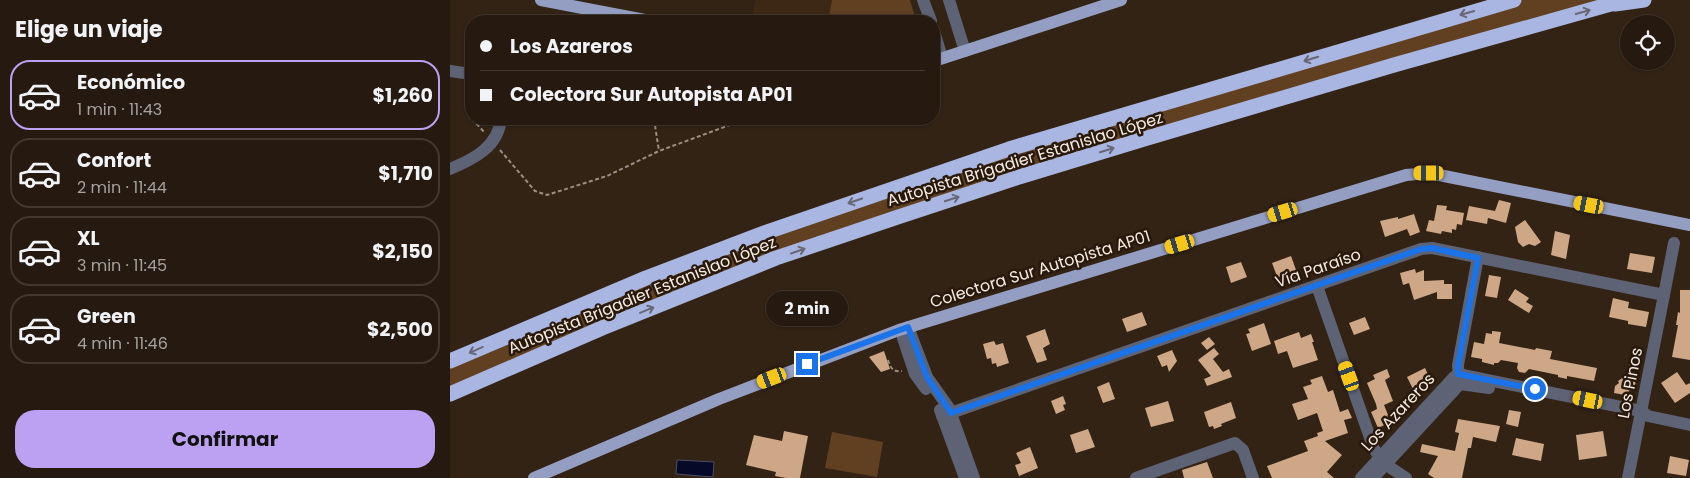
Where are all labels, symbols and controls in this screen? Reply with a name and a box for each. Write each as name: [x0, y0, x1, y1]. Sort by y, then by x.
one-way arrow: [1575, 6, 1591, 16]
one-way arrow: [1459, 9, 1475, 18]
text: Elige un viaje: [15, 14, 163, 45]
map controls: [1620, 15, 1675, 70]
button: locate: [1620, 15, 1675, 70]
text: Los Azareros: [510, 33, 633, 60]
one-way arrow: [1303, 54, 1319, 64]
text: Económico: [77, 69, 185, 96]
icon: car: [17, 73, 62, 118]
text: Colectora Sur Autopista AP01: [510, 81, 793, 108]
text: $1,260: [373, 82, 433, 109]
text: 1 min · 11:43: [77, 98, 162, 121]
street label: Autopista Brigadier Estanislao López: [884, 106, 1166, 212]
one-way arrow: [1099, 145, 1115, 154]
text: Confort: [77, 147, 151, 174]
icon: car: [17, 151, 62, 196]
text: $1,710: [378, 160, 433, 187]
car: [1414, 166, 1444, 181]
text: 2 min · 11:44: [77, 176, 167, 199]
one-way arrow: [944, 194, 959, 203]
car: [1572, 195, 1605, 215]
one-way arrow: [848, 197, 864, 206]
car: [1266, 200, 1299, 224]
street label: Colectora Sur Autopista AP01: [927, 224, 1153, 314]
text: XL: [77, 225, 100, 252]
icon: car: [17, 229, 62, 274]
street label: Autopista Brigadier Estanislao López: [504, 230, 780, 360]
car: [1163, 232, 1196, 256]
text: $2,150: [372, 238, 433, 265]
street label: Vía Paraíso: [1272, 243, 1364, 293]
one-way arrow: [790, 245, 806, 255]
text: 3 min · 11:45: [77, 254, 167, 277]
callout: 2 min: [766, 292, 848, 326]
text: 2 min: [785, 297, 829, 320]
text: Green: [77, 303, 136, 330]
one-way arrow: [639, 305, 654, 315]
icon: car: [17, 307, 62, 352]
text: $2,500: [367, 316, 433, 343]
text: 4 min · 11:46: [77, 332, 168, 355]
one-way arrow: [469, 345, 484, 355]
street label: Los Pinos: [1612, 346, 1648, 420]
route end: [796, 353, 818, 375]
car: [1336, 359, 1361, 393]
car: [755, 366, 788, 390]
street label: Los Azareros: [1356, 368, 1440, 456]
route start: [1524, 378, 1546, 400]
car: [1571, 390, 1604, 410]
button: Confirmar: [15, 410, 435, 468]

